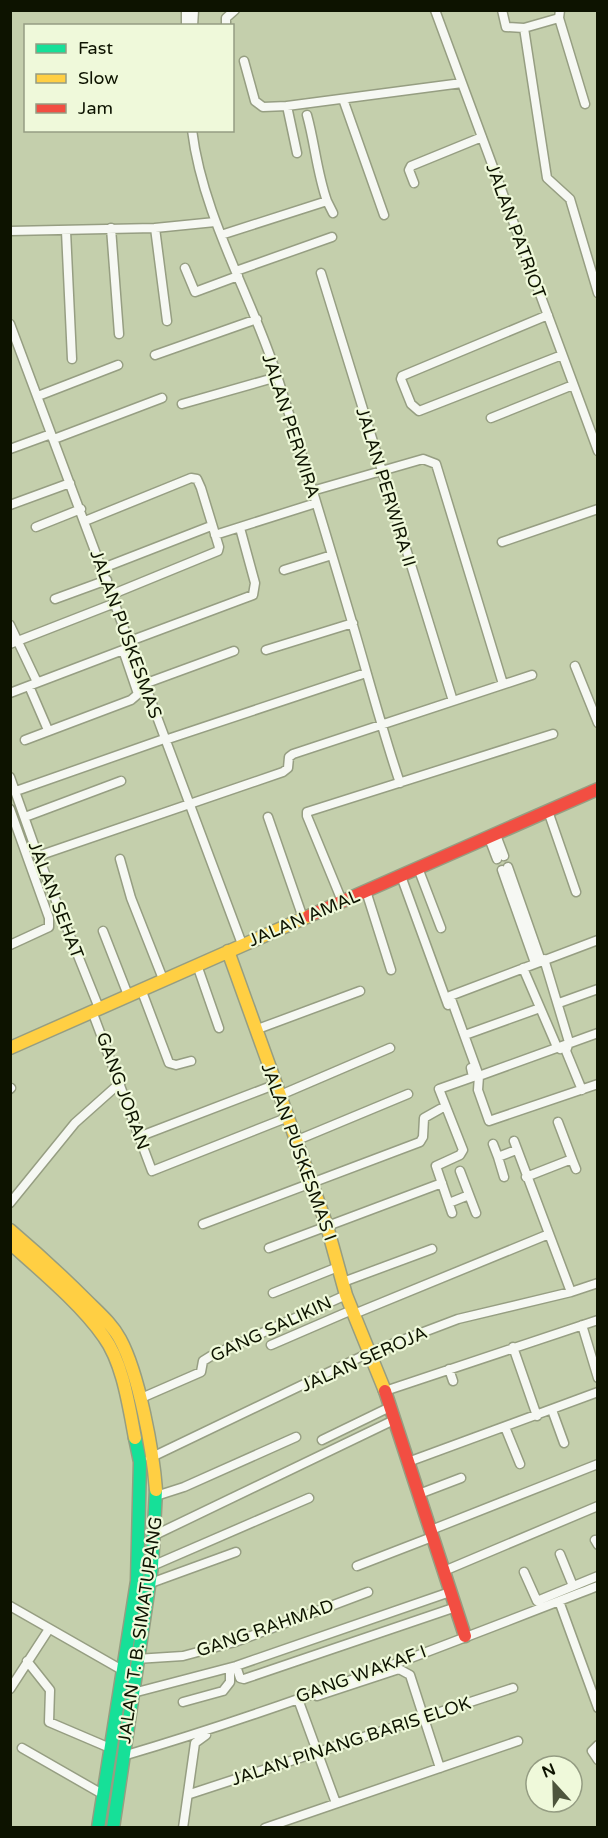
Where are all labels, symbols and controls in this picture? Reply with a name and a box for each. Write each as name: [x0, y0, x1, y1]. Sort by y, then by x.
legend: [24, 24, 234, 132]
text: Fast: [78, 37, 113, 59]
text: Slow: [78, 67, 119, 89]
text: Jam: [78, 97, 113, 119]
street label: JALAN PATRIOT: [481, 161, 551, 302]
street label: JALAN PERWIRA: [257, 351, 325, 501]
street label: JALAN PERWIRA II: [351, 405, 421, 569]
street label: JALAN PUSKESMAS: [85, 547, 167, 721]
street label: JALAN SEHAT: [24, 838, 88, 962]
street label: JALAN AMAL: [245, 884, 364, 951]
street label: GANG JORAN: [92, 1029, 154, 1153]
street label: JALAN PUSKESMAS I: [257, 1060, 341, 1244]
street label: GANG SALIKIN: [207, 1291, 335, 1367]
street label: JALAN SEROJA: [297, 1321, 431, 1397]
street label: JALAN T. B. SIMATUPANG: [113, 1515, 167, 1745]
street label: GANG RAHMAD: [193, 1594, 337, 1662]
street label: GANG WAKAF I: [293, 1640, 429, 1708]
street label: JALAN PINANG BARIS ELOK: [229, 1692, 473, 1790]
north arrow: [524, 1754, 584, 1814]
text: N: [539, 1759, 558, 1783]

